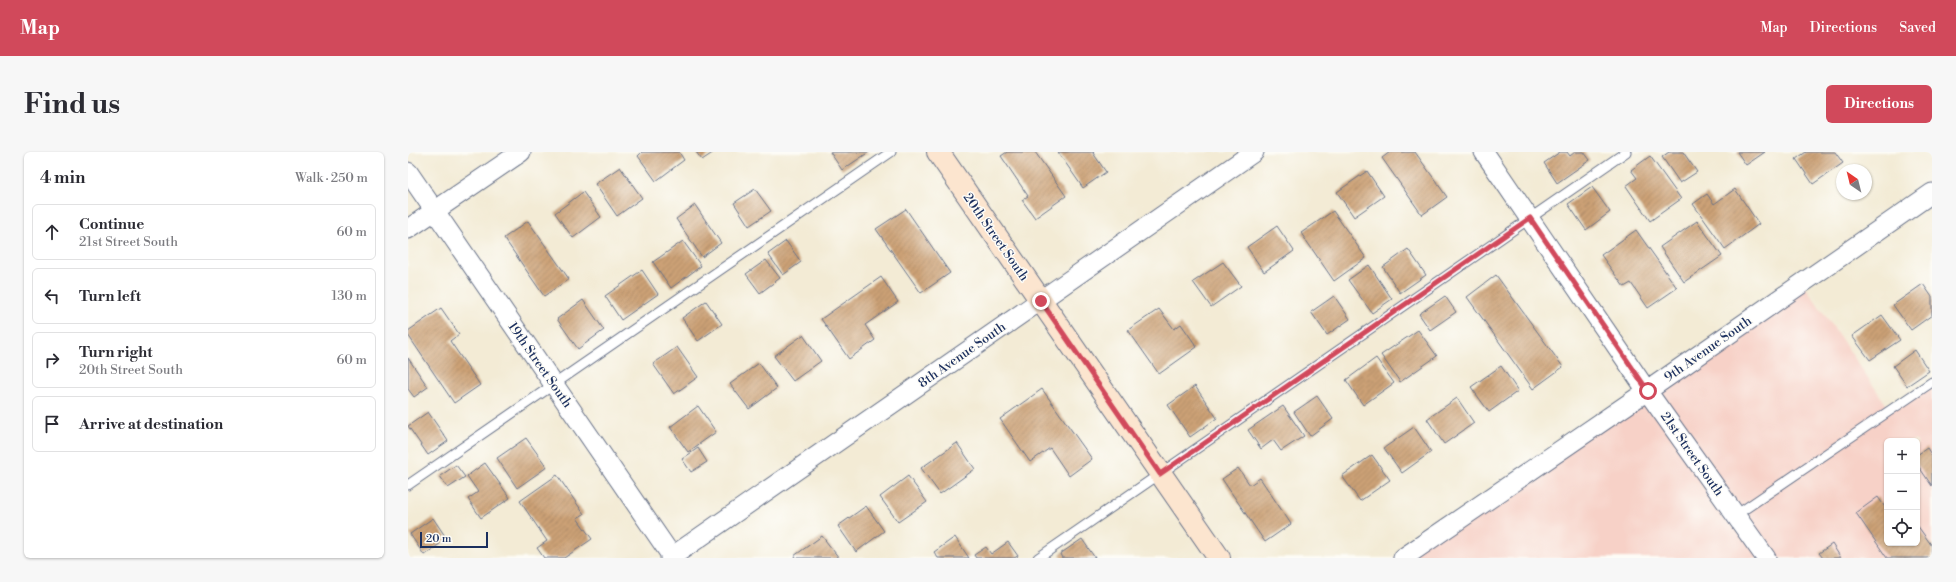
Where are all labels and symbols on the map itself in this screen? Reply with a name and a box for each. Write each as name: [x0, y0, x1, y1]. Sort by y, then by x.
north arrow: [1836, 164, 1872, 200]
street label: 20th Street South: [960, 190, 1032, 284]
route end: [1032, 292, 1050, 310]
street label: 9th Avenue South: [1661, 313, 1755, 385]
street label: 19th Street South: [505, 319, 576, 411]
street label: 8th Avenue South: [915, 319, 1009, 391]
route start: [1639, 382, 1657, 400]
street label: 21st Street South: [1657, 409, 1727, 499]
scale bar: [420, 530, 488, 549]

